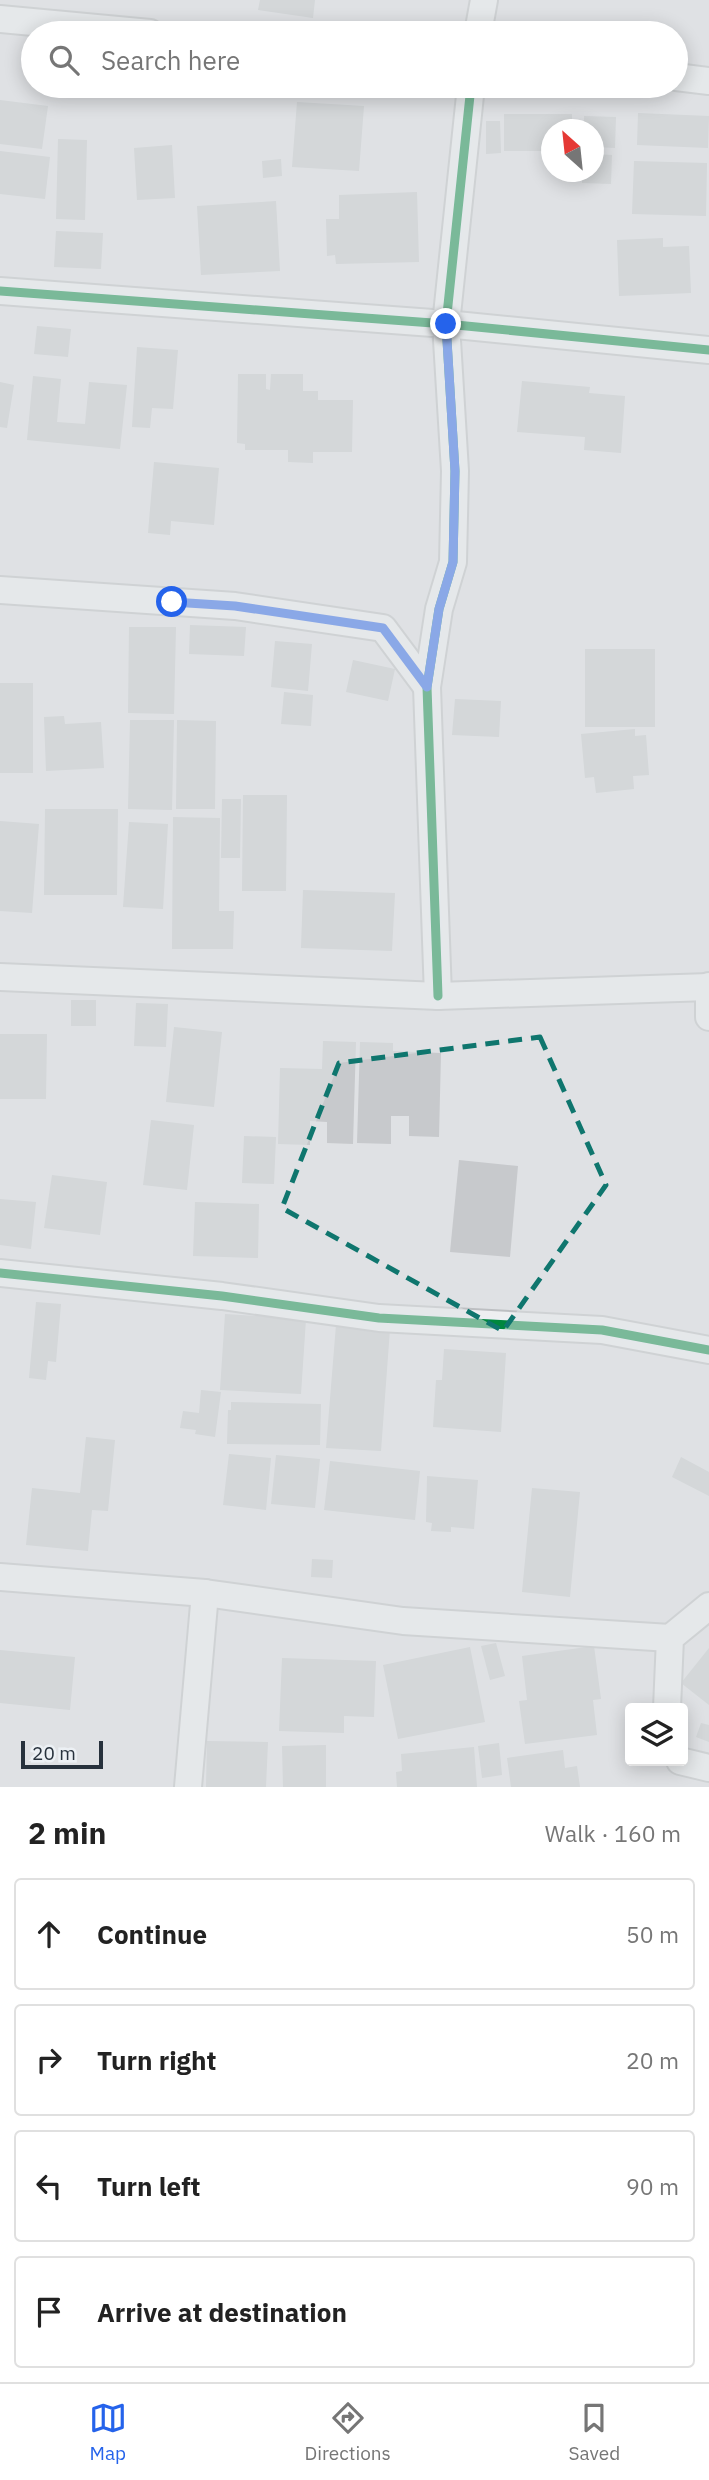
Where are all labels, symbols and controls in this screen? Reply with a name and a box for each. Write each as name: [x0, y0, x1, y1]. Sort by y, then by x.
search box: [21, 21, 688, 98]
icon: search: [45, 41, 83, 79]
text: Search here: [101, 43, 240, 77]
north arrow: [541, 119, 604, 182]
route end: [430, 308, 461, 339]
route start: [156, 586, 187, 617]
map controls: [625, 1703, 688, 1766]
button: layers: [625, 1703, 688, 1766]
scale bar: [21, 1738, 103, 1770]
text: 20 m: [32, 1741, 76, 1765]
text: 2 min: [28, 1813, 106, 1852]
text: Walk · 160 m: [545, 1818, 681, 1848]
icon: ahead: [30, 1915, 68, 1953]
text: Continue: [97, 1917, 207, 1951]
text: 50 m: [626, 1919, 679, 1949]
icon: right: [30, 2041, 68, 2079]
text: Turn right: [97, 2043, 216, 2077]
text: 20 m: [626, 2045, 679, 2075]
icon: left: [30, 2167, 68, 2205]
text: Turn left: [97, 2169, 200, 2203]
text: 90 m: [626, 2171, 679, 2201]
icon: arrive: [30, 2293, 68, 2331]
text: Arrive at destination: [97, 2295, 347, 2329]
tab: Map: [89, 2399, 127, 2465]
tab: Directions: [304, 2399, 391, 2465]
tab: Saved: [569, 2399, 620, 2465]

